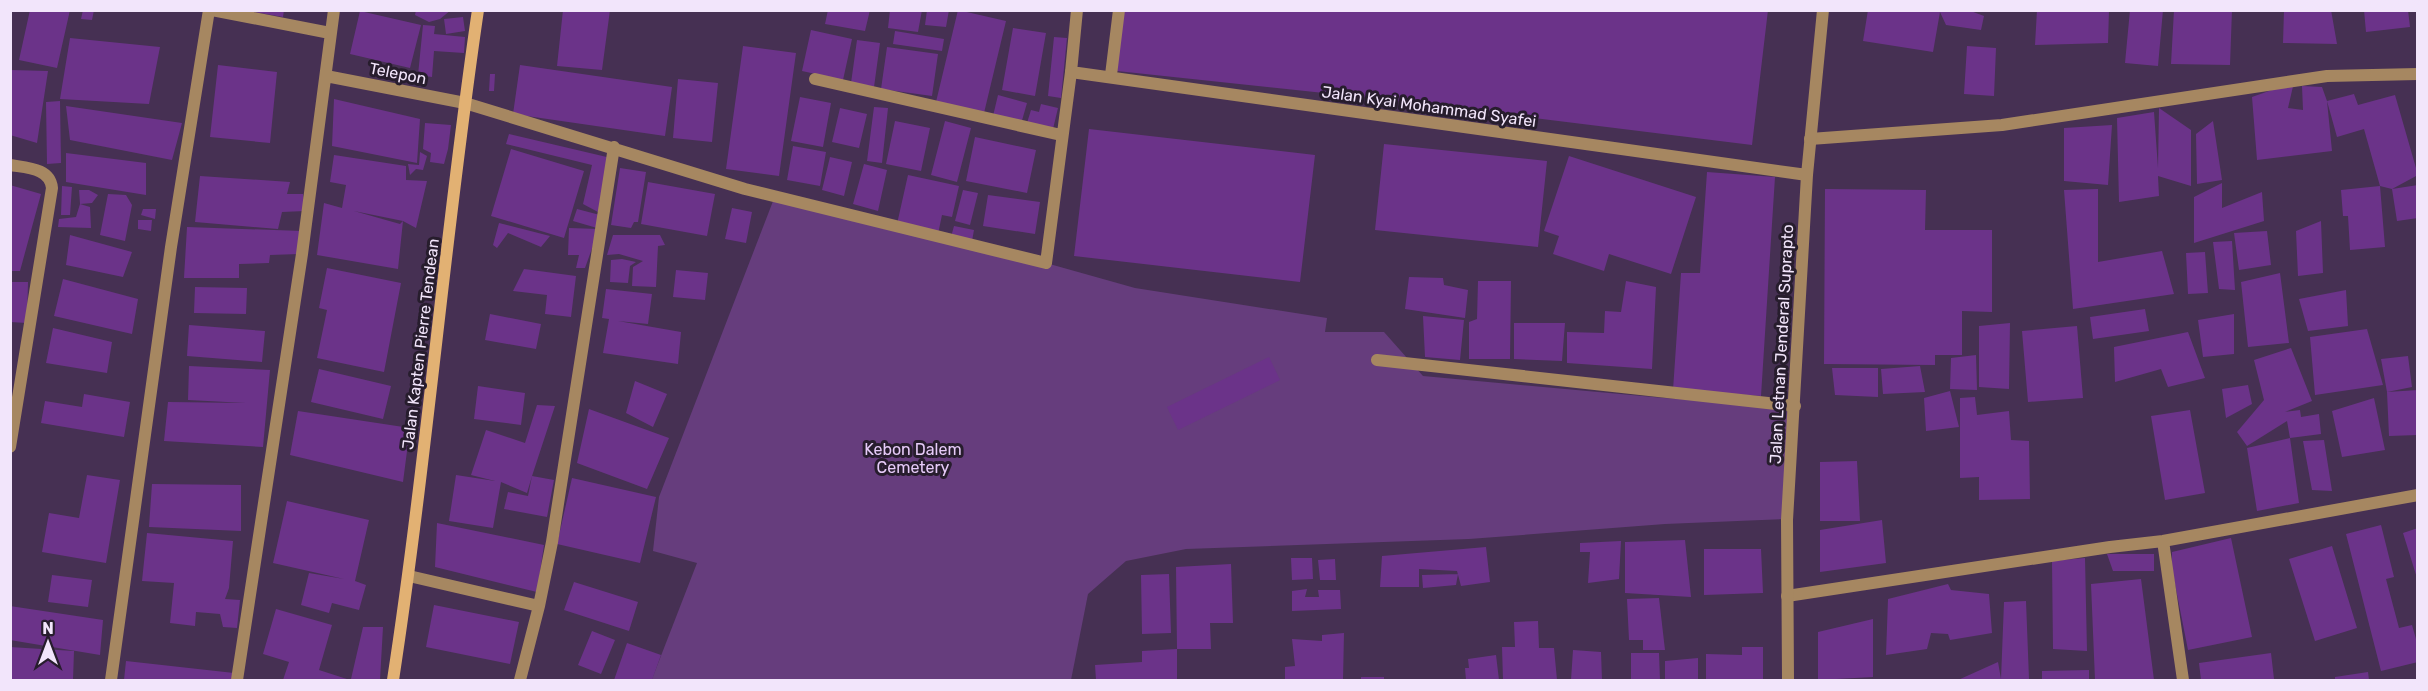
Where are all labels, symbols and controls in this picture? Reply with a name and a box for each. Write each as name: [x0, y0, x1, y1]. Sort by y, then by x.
street label: Telepon: [368, 59, 428, 88]
street label: Jalan Kyai Mohammad Syafei: [1320, 82, 1537, 131]
street label: Jalan Letnan Jenderal Suprapto: [1766, 224, 1797, 464]
street label: Jalan Kapten Pierre Tendean: [398, 237, 443, 451]
park label: Kebon Dalem Cemetery: [864, 440, 962, 477]
north arrow: [18, 613, 78, 673]
text: N: [42, 619, 54, 638]

